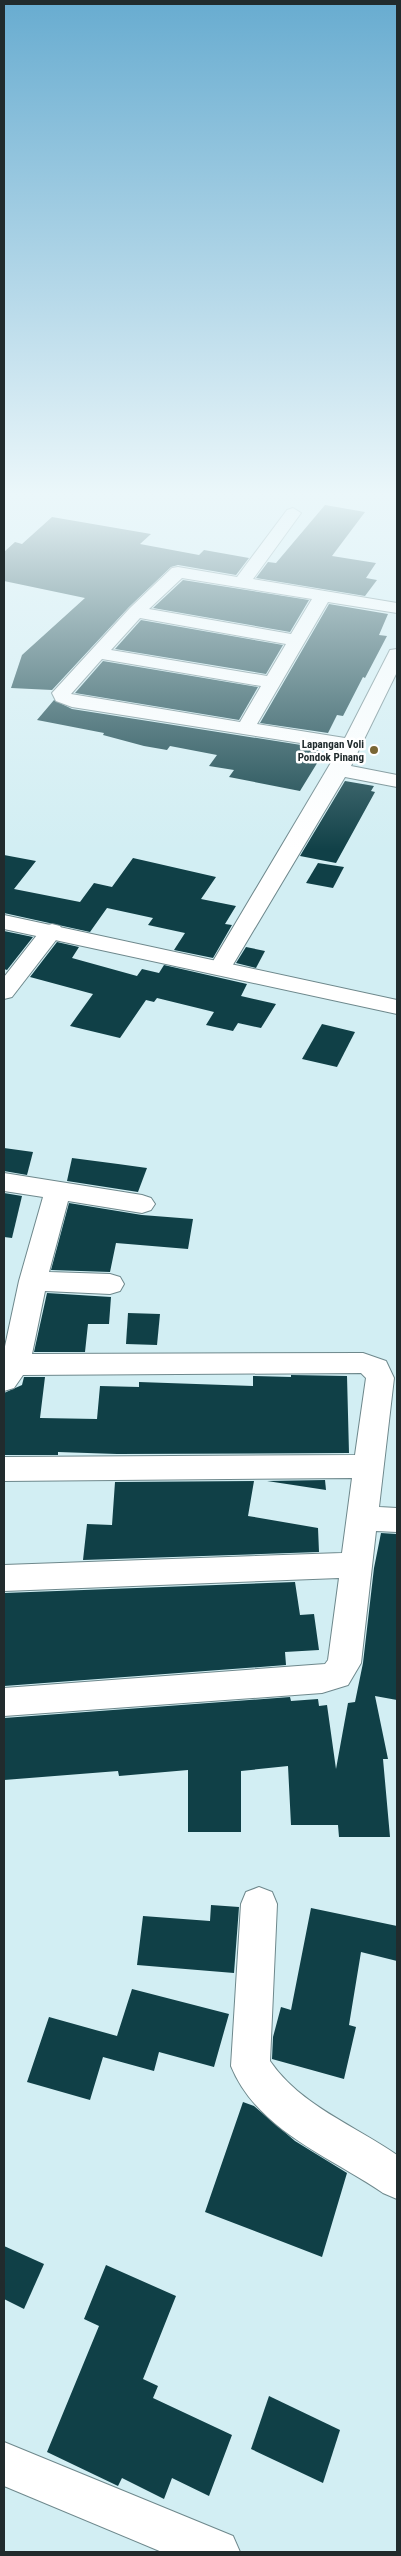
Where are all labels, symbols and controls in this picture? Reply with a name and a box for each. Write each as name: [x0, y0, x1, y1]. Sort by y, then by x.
place label: Lapangan Voli Pondok Pinang: [298, 738, 364, 764]
marker: Lapangan Voli Pondok Pinang: [368, 744, 380, 756]

